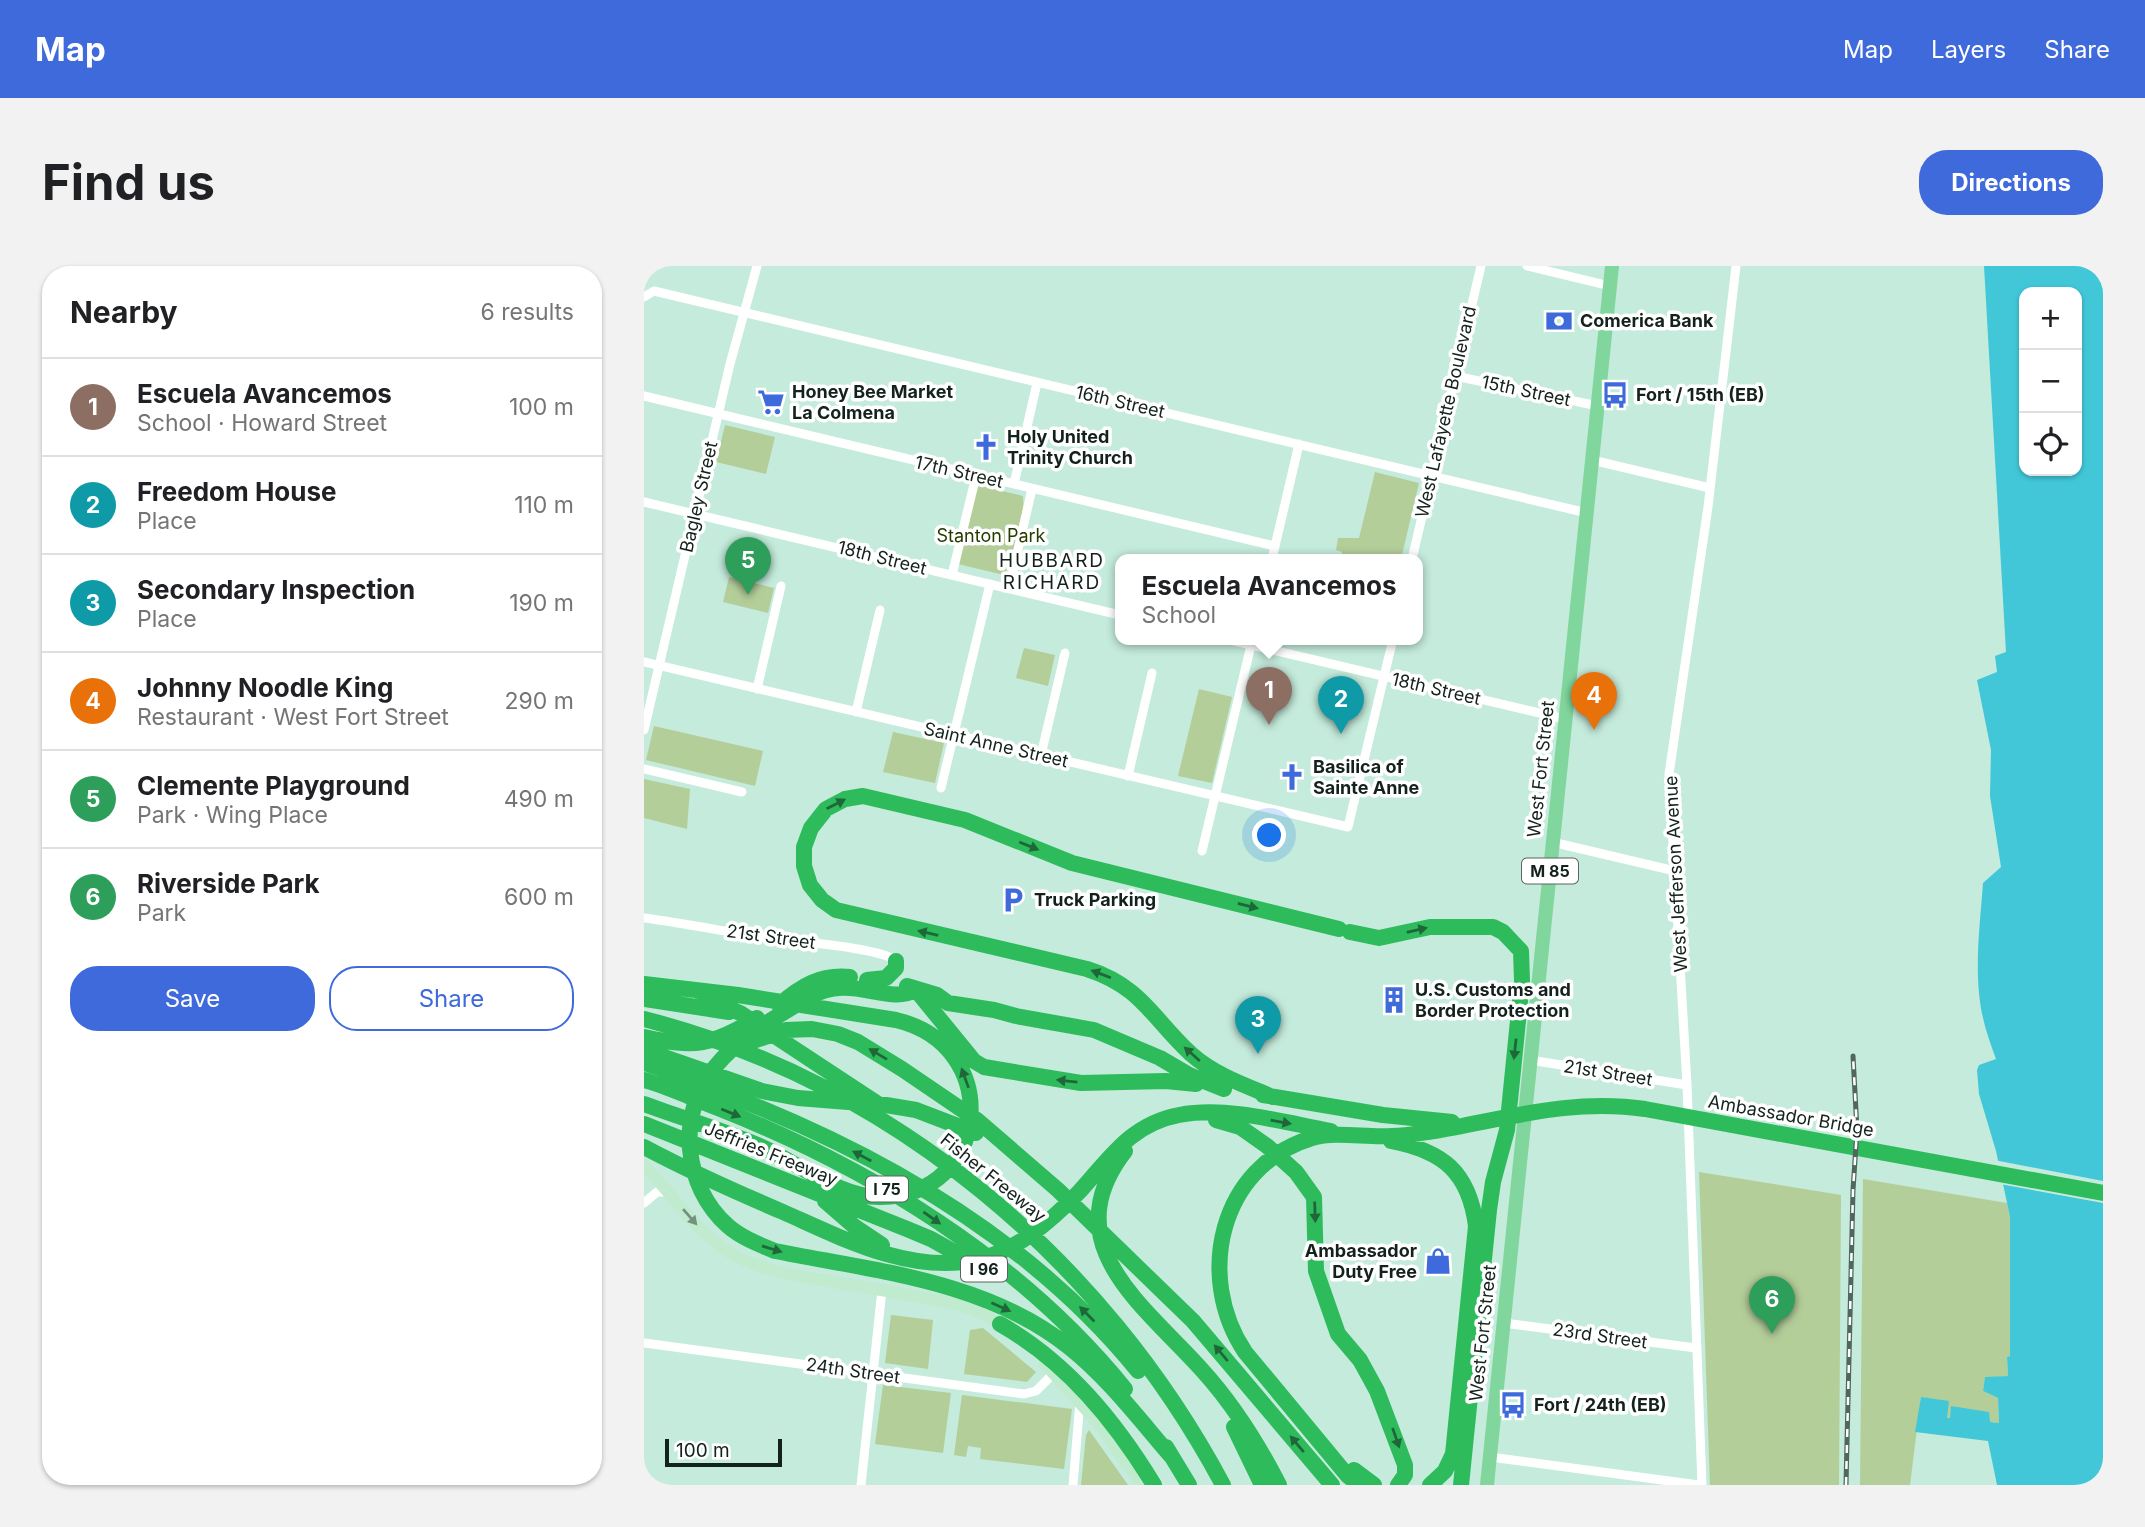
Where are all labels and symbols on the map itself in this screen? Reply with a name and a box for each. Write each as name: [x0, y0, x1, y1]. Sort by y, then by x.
street label: West Lafayette Boulevard: [1411, 304, 1480, 520]
bank icon: Comerica Bank: [1544, 306, 1574, 336]
place label: Comerica Bank: [1580, 310, 1714, 331]
street label: 15th Street: [1480, 371, 1573, 410]
bus stop icon: Fort / 15th (EB): [1600, 380, 1630, 410]
place label: Honey Bee Market La Colmena: [792, 381, 953, 423]
street label: 16th Street: [1073, 381, 1167, 422]
place label: Fort / 15th (EB): [1636, 384, 1765, 405]
supermarket icon: Honey Bee Market La Colmena: [756, 387, 786, 417]
place label: Holy United Trinity Church: [1007, 426, 1133, 468]
church icon: Holy United Trinity Church: [971, 432, 1001, 462]
street label: Bagley Street: [676, 439, 722, 554]
street label: 17th Street: [913, 451, 1005, 492]
park label: Stanton Park: [936, 525, 1046, 546]
street label: 18th Street: [836, 536, 929, 579]
pin: 5: [725, 537, 771, 595]
district label: HUBBARD RICHARD: [999, 549, 1105, 594]
pin: 1: [1246, 667, 1292, 725]
street label: 18th Street: [1389, 668, 1483, 709]
pin: 4: [1571, 672, 1617, 730]
pin: 2: [1318, 676, 1364, 734]
street label: West Fort Street: [1523, 699, 1558, 838]
street label: Saint Anne Street: [922, 718, 1071, 771]
place label: Basilica of Sainte Anne: [1313, 756, 1420, 798]
church icon: Basilica of Sainte Anne: [1277, 762, 1307, 792]
street label: West Jefferson Avenue: [1660, 775, 1691, 973]
one-way arrow: [826, 798, 846, 809]
your location: [1252, 818, 1286, 852]
one-way arrow: [1018, 840, 1039, 851]
road number: M 85: [1522, 858, 1578, 884]
parking icon: Truck Parking: [998, 885, 1028, 915]
place label: Truck Parking: [1034, 889, 1156, 910]
one-way arrow: [1237, 901, 1259, 912]
street label: 21st Street: [725, 920, 817, 953]
one-way arrow: [1406, 924, 1428, 935]
one-way arrow: [917, 928, 939, 939]
one-way arrow: [1091, 968, 1112, 979]
place label: U.S. Customs and Border Protection: [1415, 979, 1571, 1021]
building icon: U.S. Customs and Border Protection: [1379, 985, 1409, 1015]
pin: 3: [1235, 996, 1281, 1054]
one-way arrow: [1509, 1038, 1520, 1060]
one-way arrow: [1184, 1046, 1201, 1062]
one-way arrow: [869, 1048, 888, 1061]
street label: 21st Street: [1562, 1055, 1654, 1090]
one-way arrow: [959, 1068, 970, 1089]
one-way arrow: [1056, 1076, 1078, 1087]
street label: Ambassador Bridge: [1707, 1091, 1876, 1140]
one-way arrow: [720, 1108, 741, 1119]
street label: Jeffries Freeway: [702, 1117, 841, 1190]
one-way arrow: [1270, 1117, 1292, 1128]
street label: Fisher Freeway: [936, 1129, 1050, 1226]
one-way arrow: [852, 1150, 872, 1162]
road number: I 75: [866, 1177, 908, 1202]
one-way arrow: [1309, 1201, 1320, 1223]
one-way arrow: [682, 1208, 697, 1225]
one-way arrow: [923, 1211, 941, 1225]
place label: Ambassador Duty Free: [1305, 1240, 1417, 1282]
one-way arrow: [761, 1244, 782, 1254]
shop icon: Ambassador Duty Free: [1423, 1246, 1453, 1276]
road number: I 96: [961, 1256, 1007, 1281]
street label: West Fort Street: [1465, 1263, 1500, 1402]
pin: 6: [1749, 1276, 1795, 1334]
one-way arrow: [991, 1301, 1011, 1313]
one-way arrow: [1080, 1306, 1096, 1323]
street label: 23rd Street: [1551, 1318, 1649, 1353]
one-way arrow: [1214, 1345, 1229, 1362]
street label: 24th Street: [805, 1354, 902, 1388]
bus stop icon: Fort / 24th (EB): [1498, 1390, 1528, 1420]
place label: Fort / 24th (EB): [1534, 1394, 1667, 1415]
one-way arrow: [1391, 1428, 1402, 1449]
one-way arrow: [1289, 1435, 1305, 1453]
scale bar: [665, 1436, 782, 1468]

